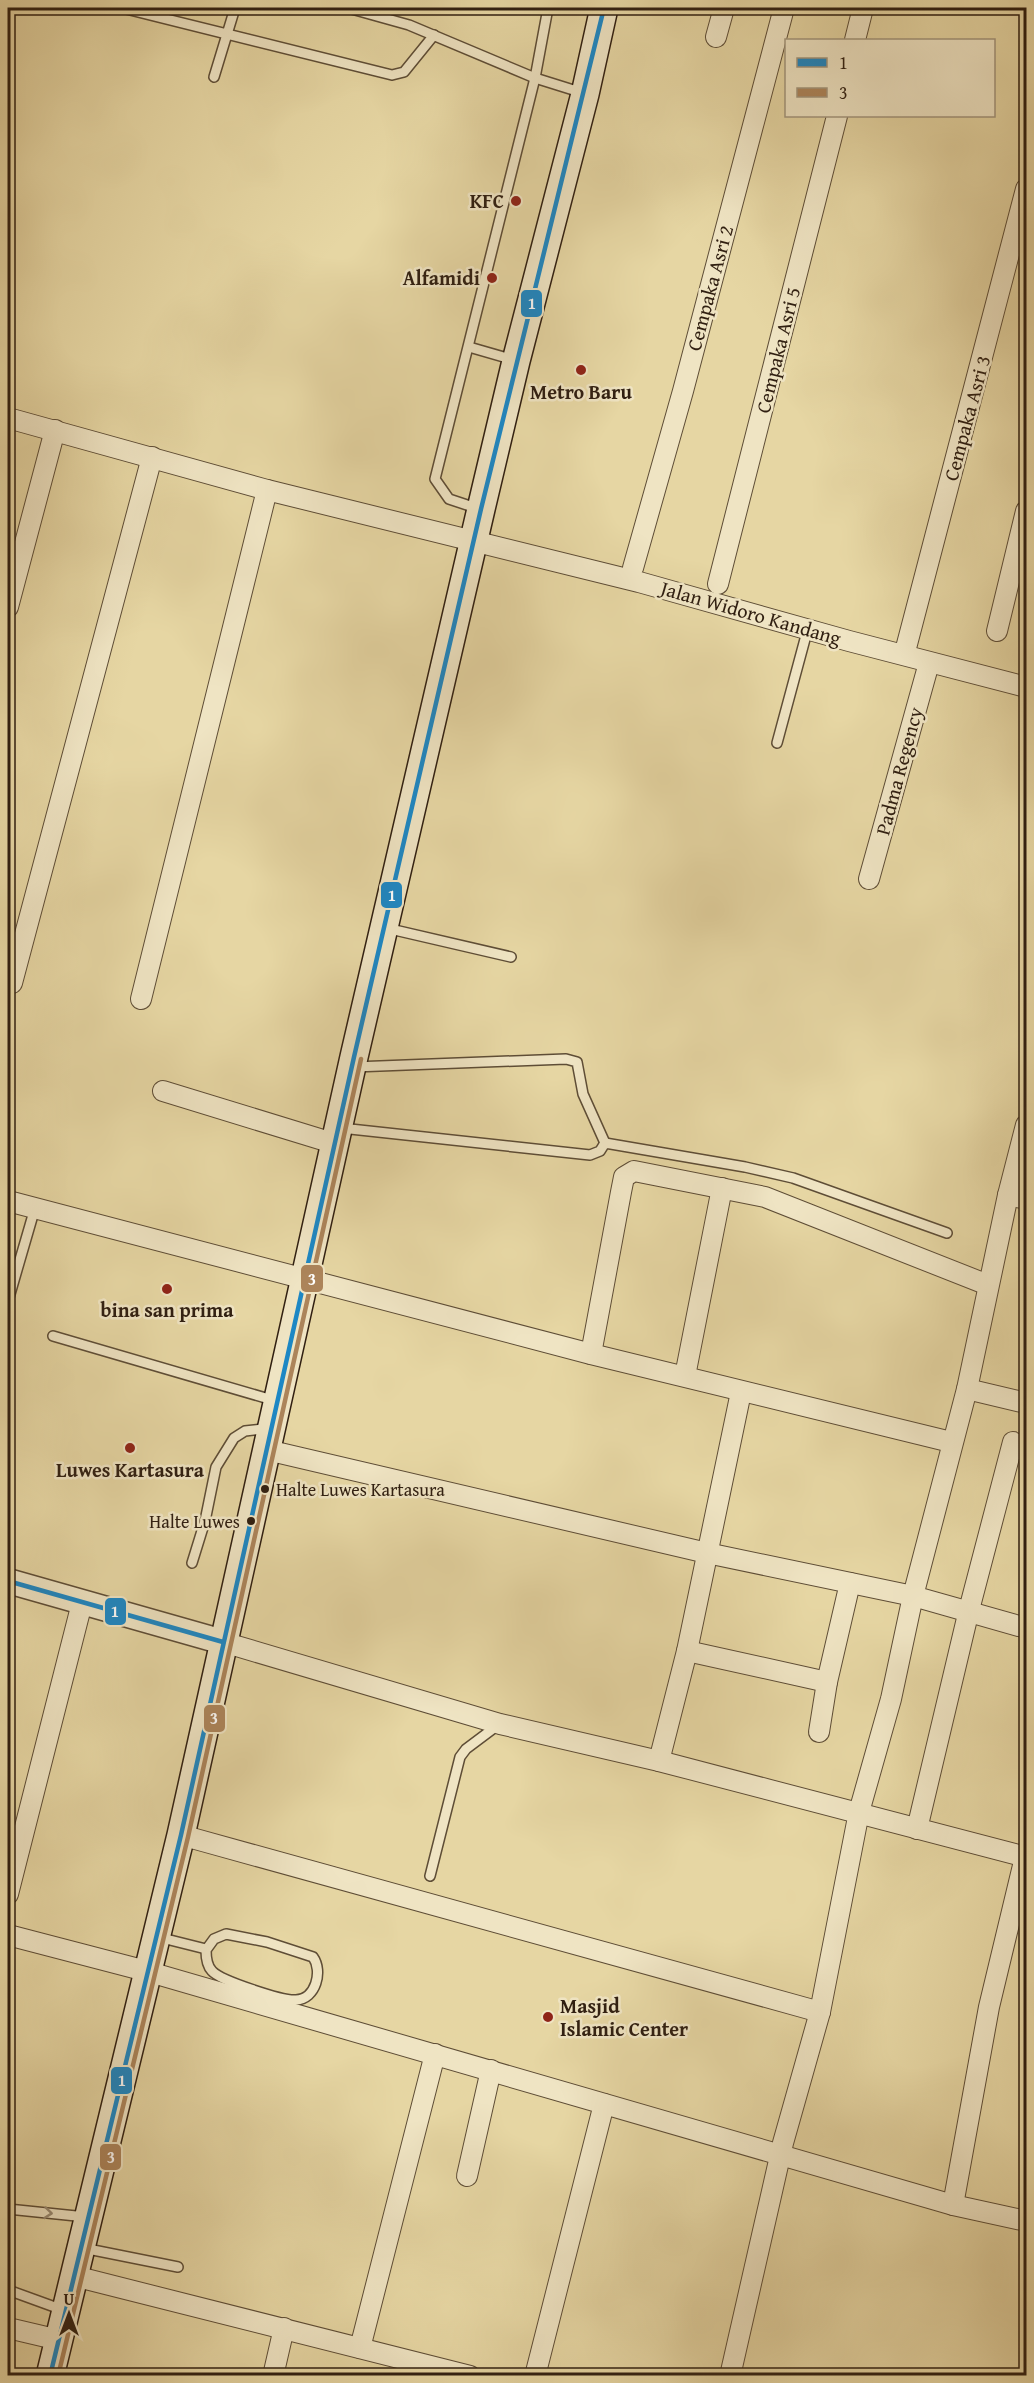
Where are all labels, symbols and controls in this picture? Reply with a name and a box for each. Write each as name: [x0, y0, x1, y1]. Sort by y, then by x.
legend: [785, 39, 995, 117]
text: 1: [839, 49, 848, 76]
text: 3: [839, 79, 848, 106]
place label: KFC: [470, 186, 504, 215]
marker: KFC: [509, 194, 523, 208]
street label: Cempaka Asri 2: [679, 222, 740, 354]
place label: Alfamidi: [403, 263, 480, 292]
marker: Alfamidi: [485, 271, 499, 285]
street label: Cempaka Asri 5: [748, 284, 807, 416]
line badge: 1: [520, 289, 543, 318]
text: 1: [528, 291, 536, 315]
street label: Cempaka Asri 3: [936, 352, 997, 484]
marker: Metro Baru: [574, 363, 588, 377]
place label: Metro Baru: [530, 377, 632, 406]
street label: Jalan Widoro Kandang: [655, 572, 845, 652]
street label: Padma Regency: [868, 704, 930, 838]
line badge: 1: [380, 881, 403, 909]
text: 1: [388, 883, 396, 907]
line badge: 3: [300, 1264, 324, 1293]
text: 3: [308, 1267, 316, 1291]
marker: bina san prima: [160, 1282, 174, 1296]
place label: bina san prima: [101, 1295, 234, 1324]
marker: Luwes Kartasura: [123, 1441, 137, 1455]
place label: Luwes Kartasura: [56, 1455, 205, 1484]
place label: Halte Luwes Kartasura: [276, 1476, 445, 1503]
marker: Halte Luwes Kartasura: [259, 1483, 271, 1495]
place label: Halte Luwes: [149, 1508, 240, 1535]
marker: Halte Luwes: [245, 1515, 257, 1527]
line badge: 1: [104, 1597, 127, 1626]
text: 1: [111, 1599, 119, 1623]
line badge: 3: [203, 1704, 226, 1733]
text: 3: [210, 1706, 218, 1730]
place label: Masjid Islamic Center: [560, 1991, 688, 2043]
marker: Masjid Islamic Center: [541, 2010, 555, 2024]
line badge: 1: [110, 2066, 133, 2095]
text: 1: [118, 2068, 126, 2092]
line badge: 3: [99, 2143, 122, 2171]
text: 3: [107, 2145, 115, 2169]
one-way arrow: [43, 2206, 52, 2219]
north arrow: [39, 2284, 99, 2344]
text: U: [64, 2287, 75, 2311]

